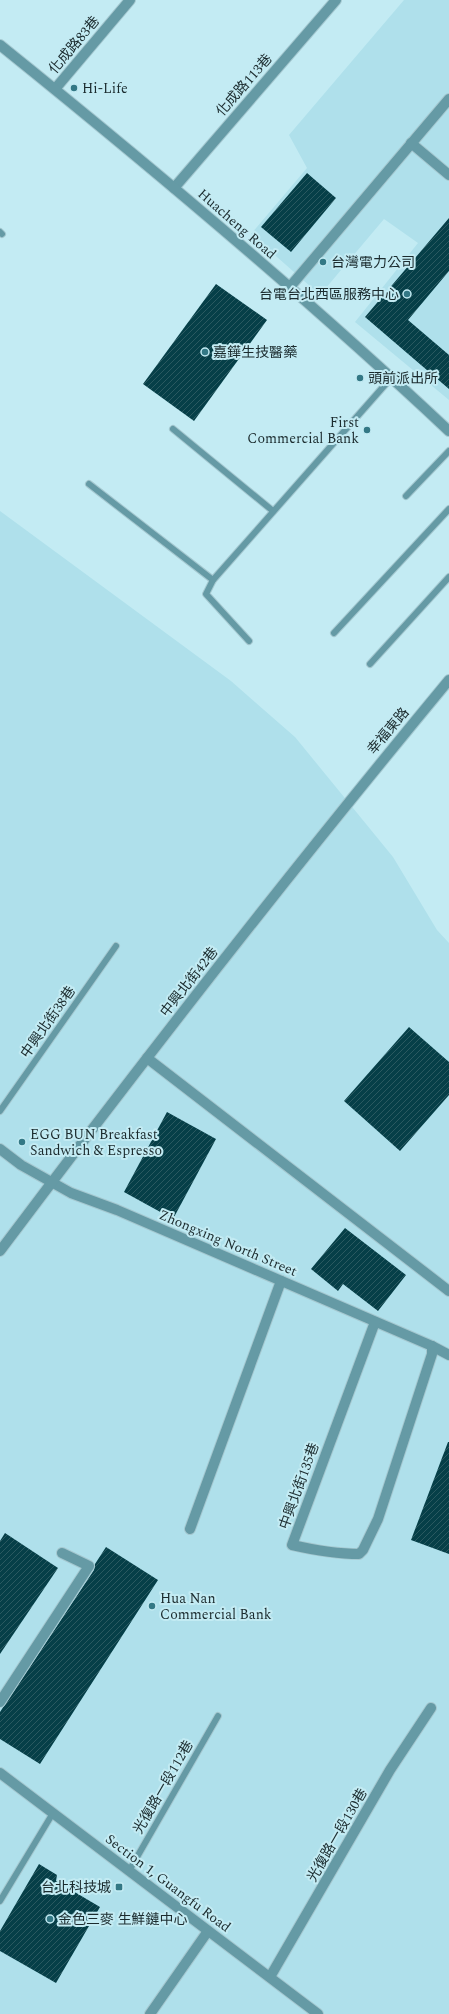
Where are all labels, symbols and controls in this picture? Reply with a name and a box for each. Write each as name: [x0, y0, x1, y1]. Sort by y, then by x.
street label: 化成路83巷: [43, 11, 105, 79]
street label: 化成路113巷: [211, 49, 277, 121]
place label: Hi-Life: [82, 78, 128, 99]
marker: Hi-Life: [69, 83, 79, 93]
street label: Huacheng Road: [193, 184, 281, 264]
place label: 台灣電力公司: [331, 252, 415, 273]
marker: 台灣電力公司: [318, 257, 328, 267]
place label: 台電台北西區服務中心: [259, 284, 399, 305]
marker: 台電台北西區服務中心: [402, 289, 412, 299]
place label: 嘉鏵生技醫藥: [213, 342, 297, 363]
marker: 嘉鏵生技醫藥: [200, 347, 210, 357]
place label: 頭前派出所: [368, 368, 438, 389]
marker: 頭前派出所: [355, 373, 365, 383]
place label: First Commercial Bank: [247, 412, 359, 449]
marker: First Commercial Bank: [362, 425, 372, 435]
street label: 幸福東路: [362, 703, 414, 759]
street label: 中興北街42巷: [155, 942, 223, 1022]
street label: 中興北街38巷: [15, 982, 81, 1062]
place label: EGG BUN Breakfast Sandwich & Espresso: [30, 1124, 162, 1161]
marker: EGG BUN Breakfast Sandwich & Espresso: [17, 1137, 27, 1147]
street label: Zhongxing North Street: [156, 1204, 300, 1282]
street label: 中興北街135巷: [274, 1440, 324, 1532]
place label: Hua Nan Commercial Bank: [160, 1588, 272, 1625]
marker: Hua Nan Commercial Bank: [147, 1601, 157, 1611]
street label: 光復路一段112巷: [128, 1736, 198, 1838]
street label: 光復路一段130巷: [302, 1784, 372, 1886]
street label: Section 1, Guangfu Road: [101, 1829, 235, 1937]
place label: 台北科技城: [41, 1877, 111, 1898]
marker: 台北科技城: [114, 1882, 124, 1892]
place label: 金色三麥 生鮮鏈中心: [58, 1909, 188, 1930]
marker: 金色三麥 生鮮鏈中心: [45, 1914, 55, 1924]

